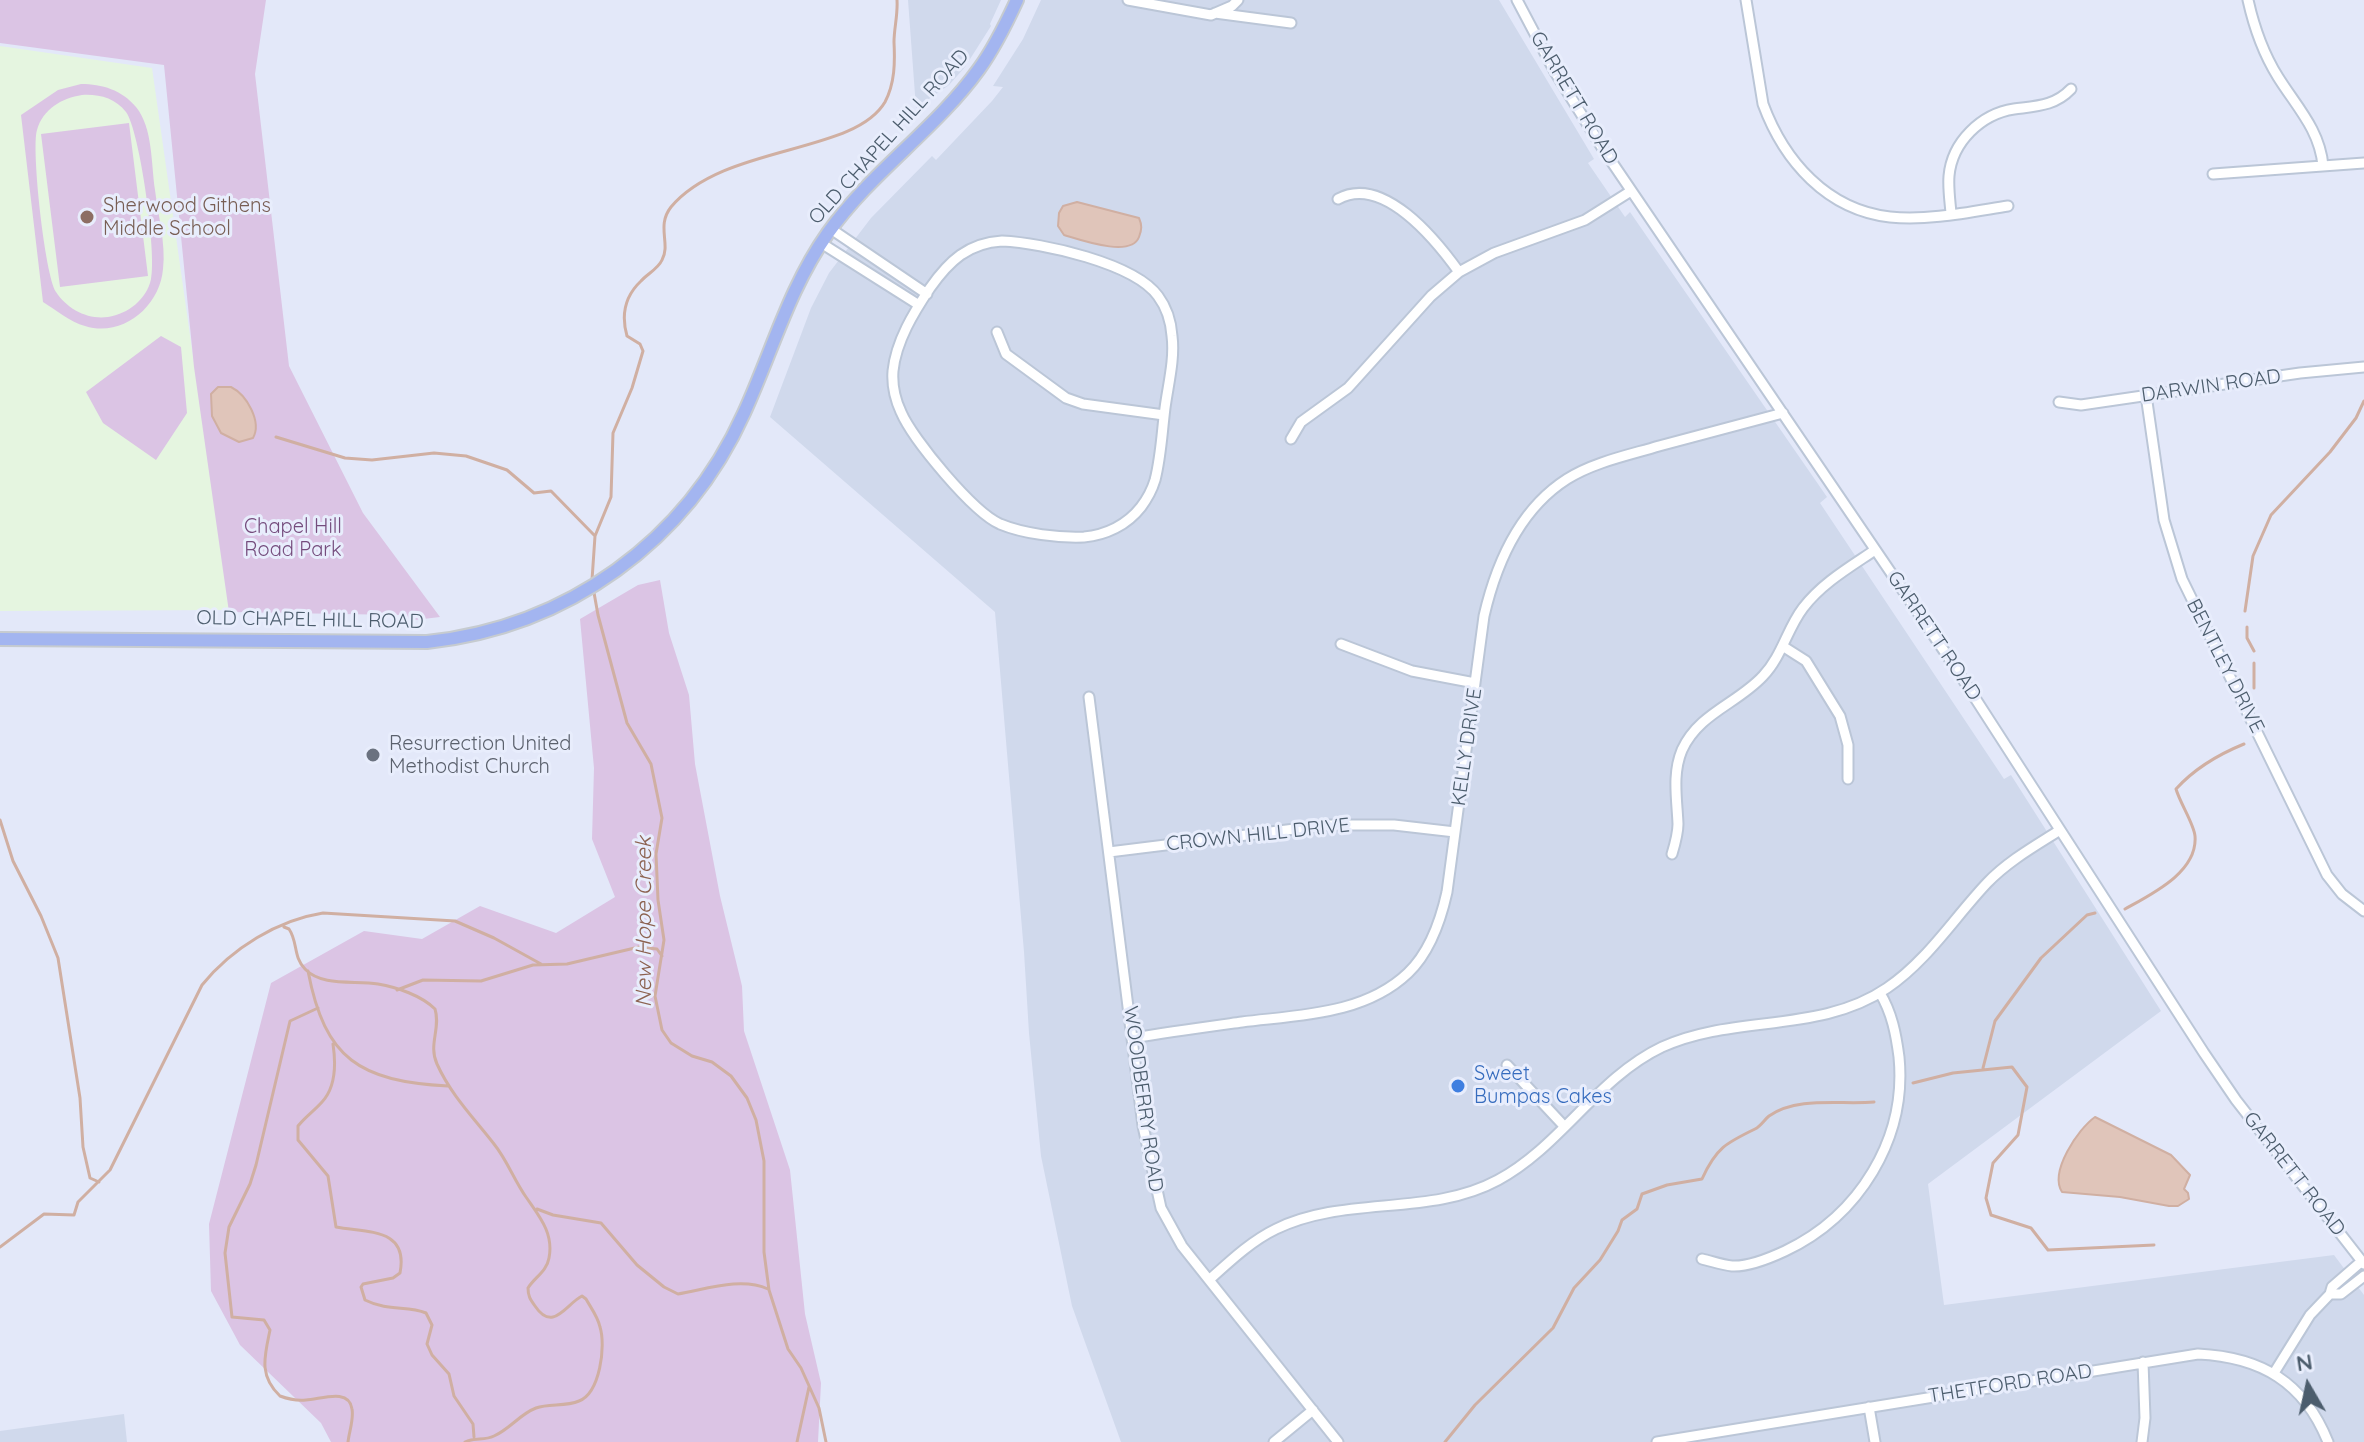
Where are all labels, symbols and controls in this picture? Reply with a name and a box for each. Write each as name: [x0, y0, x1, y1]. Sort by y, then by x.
street label: GARRETT ROAD: [1525, 27, 1623, 169]
street label: OLD CHAPEL HILL ROAD: [804, 44, 974, 230]
place label: Sherwood Githens Middle School: [103, 194, 271, 241]
marker: Sherwood Githens Middle School: [78, 208, 96, 226]
street label: DARWIN ROAD: [2140, 364, 2282, 408]
park label: Chapel Hill Road Park: [244, 515, 342, 562]
street label: GARRETT ROAD: [1882, 567, 1986, 705]
street label: BENTLEY DRIVE: [2181, 595, 2269, 737]
street label: OLD CHAPEL HILL ROAD: [196, 606, 424, 634]
street label: KELLY DRIVE: [1447, 686, 1487, 808]
place label: Resurrection United Methodist Church: [389, 732, 571, 779]
marker: Resurrection United Methodist Church: [364, 746, 382, 764]
street label: CROWN HILL DRIVE: [1165, 813, 1351, 857]
water label: New Hope Creek: [631, 837, 657, 1007]
street label: WOODBERRY ROAD: [1118, 1005, 1168, 1193]
place label: Sweet Bumpas Cakes: [1474, 1062, 1612, 1109]
marker: Sweet Bumpas Cakes: [1449, 1077, 1467, 1095]
street label: GARRETT ROAD: [2238, 1107, 2350, 1241]
north arrow: [2268, 1346, 2348, 1426]
text: N: [2294, 1347, 2314, 1377]
street label: THETFORD ROAD: [1926, 1359, 2094, 1409]

